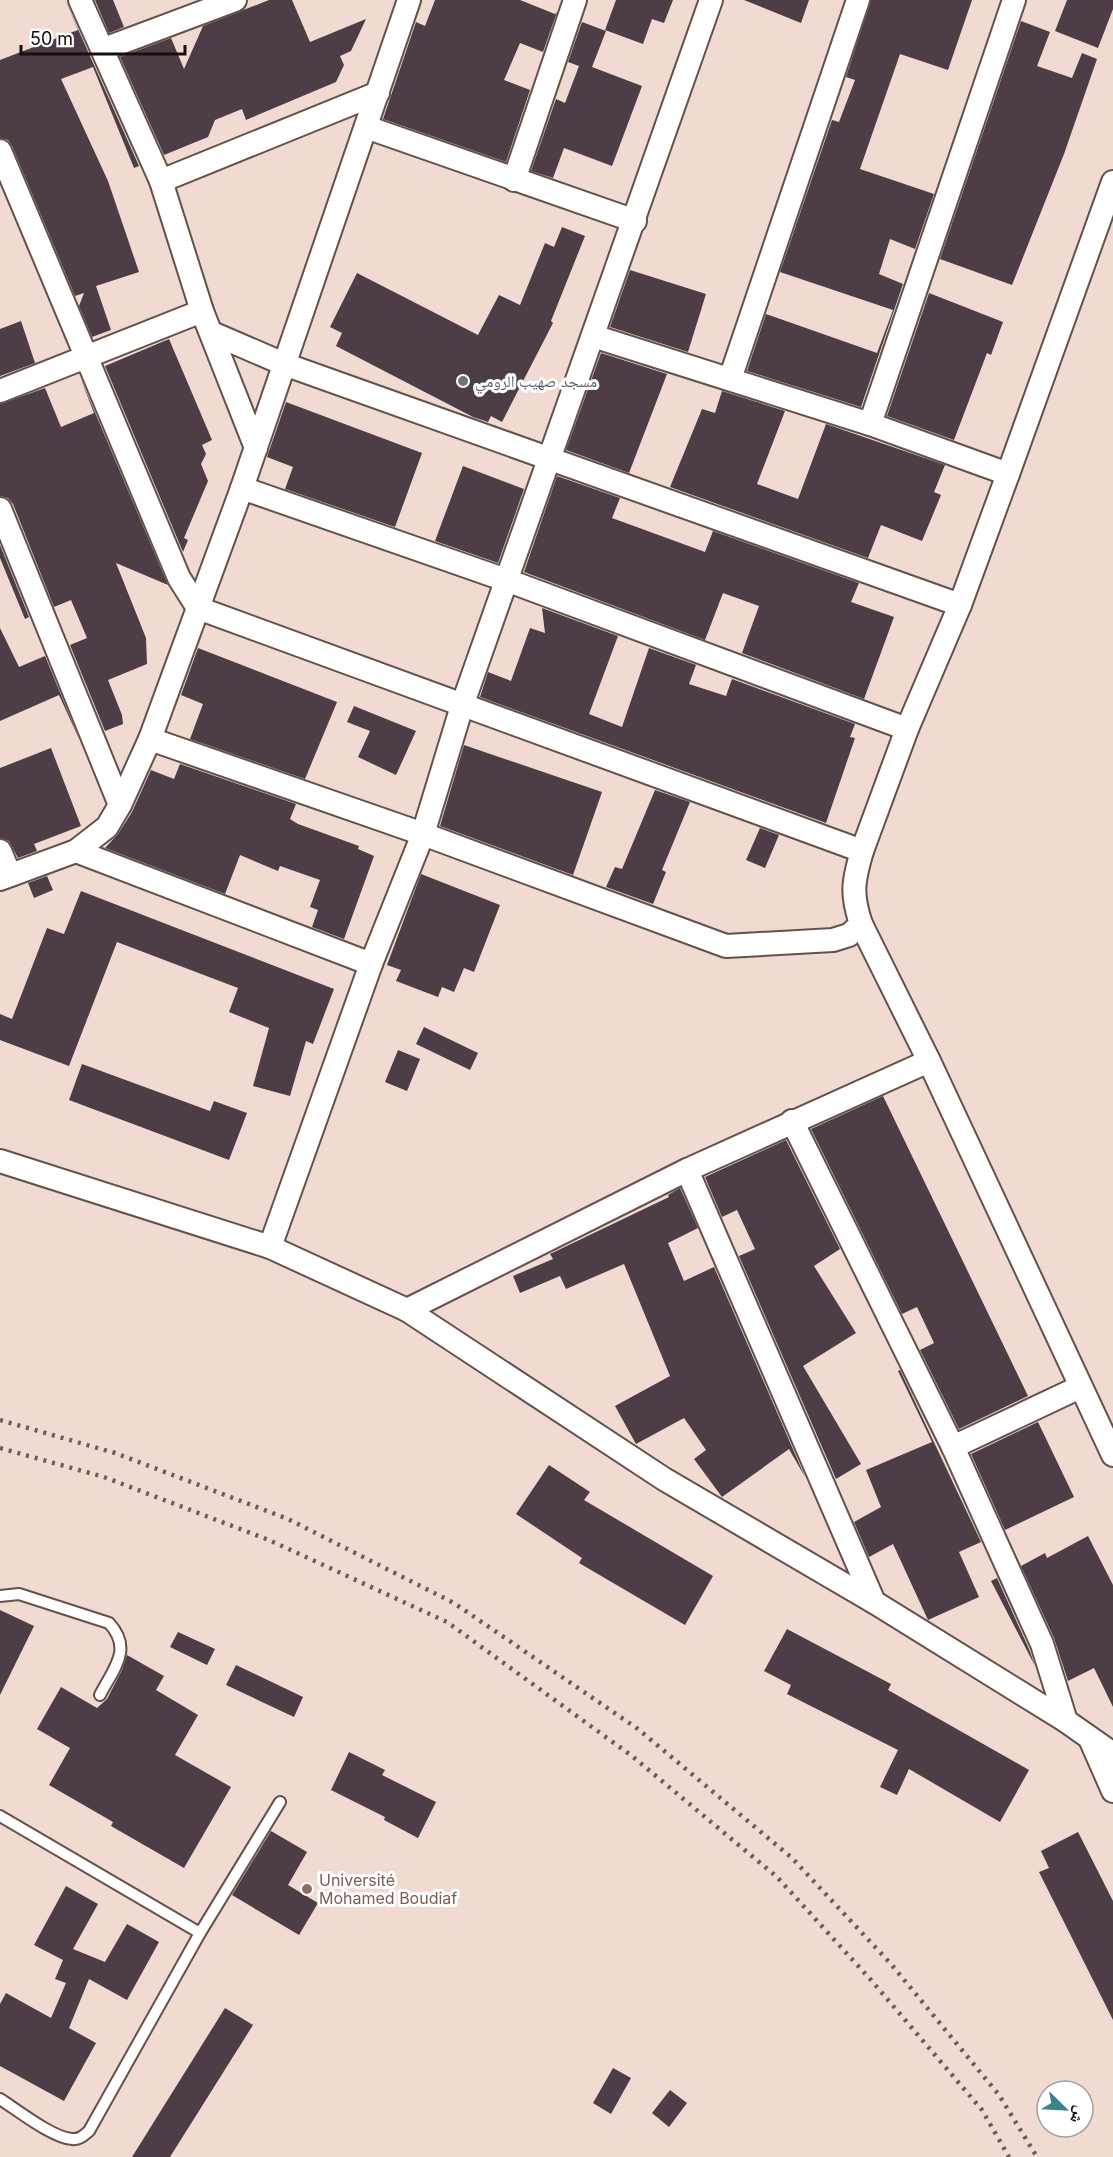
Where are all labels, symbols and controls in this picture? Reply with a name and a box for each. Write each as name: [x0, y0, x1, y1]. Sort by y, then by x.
scale bar: [21, 18, 184, 56]
text: 50 m: [30, 28, 73, 49]
place label: مسجد صهيب الرومي: [475, 371, 597, 394]
marker: مسجد صهيب الرومي: [456, 374, 470, 388]
place label: Université Mohamed Boudiaf: [319, 1870, 457, 1908]
marker: Université Mohamed Boudiaf: [300, 1882, 314, 1896]
north arrow: [1035, 2079, 1095, 2139]
text: ش: [1066, 2103, 1091, 2127]

